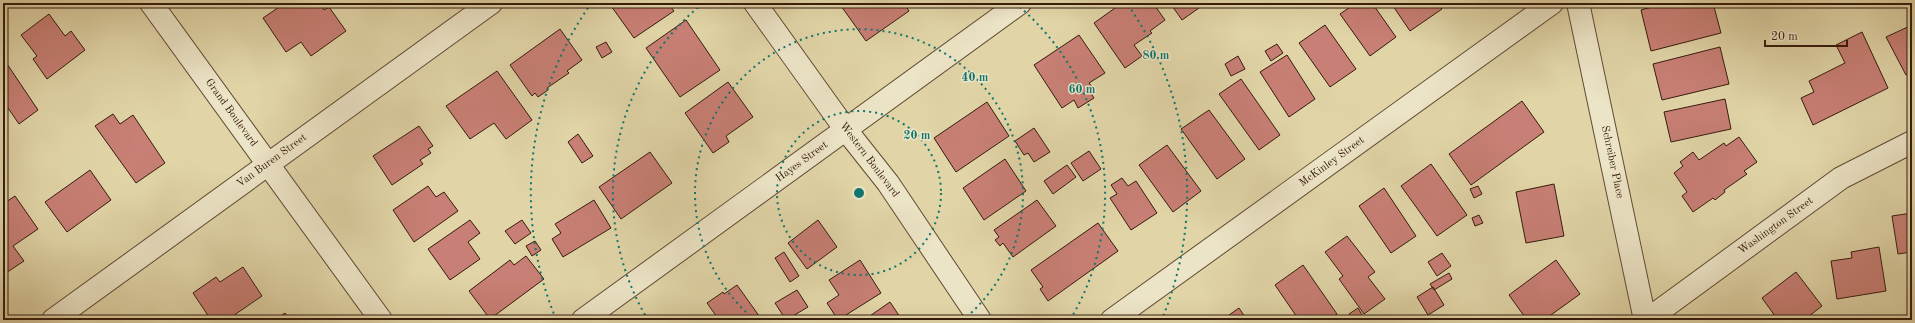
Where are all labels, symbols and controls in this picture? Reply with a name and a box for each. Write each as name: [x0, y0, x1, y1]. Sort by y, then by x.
scale bar: [1765, 22, 1847, 48]
text: 20 m: [1771, 31, 1798, 43]
text: 80 m: [1143, 50, 1170, 62]
text: 40 m: [962, 72, 989, 84]
street label: Grand Boulevard: [203, 77, 259, 149]
text: 60 m: [1069, 84, 1096, 96]
street label: Western Boulevard: [837, 120, 901, 200]
street label: Schreiber Place: [1599, 125, 1625, 199]
text: 20 m: [904, 130, 931, 142]
street label: Van Buren Street: [235, 132, 309, 190]
street label: McKinley Street: [1297, 135, 1367, 189]
street label: Hayes Street: [774, 139, 830, 184]
centre of rings: [852, 186, 866, 200]
street label: Washington Street: [1737, 195, 1816, 257]

